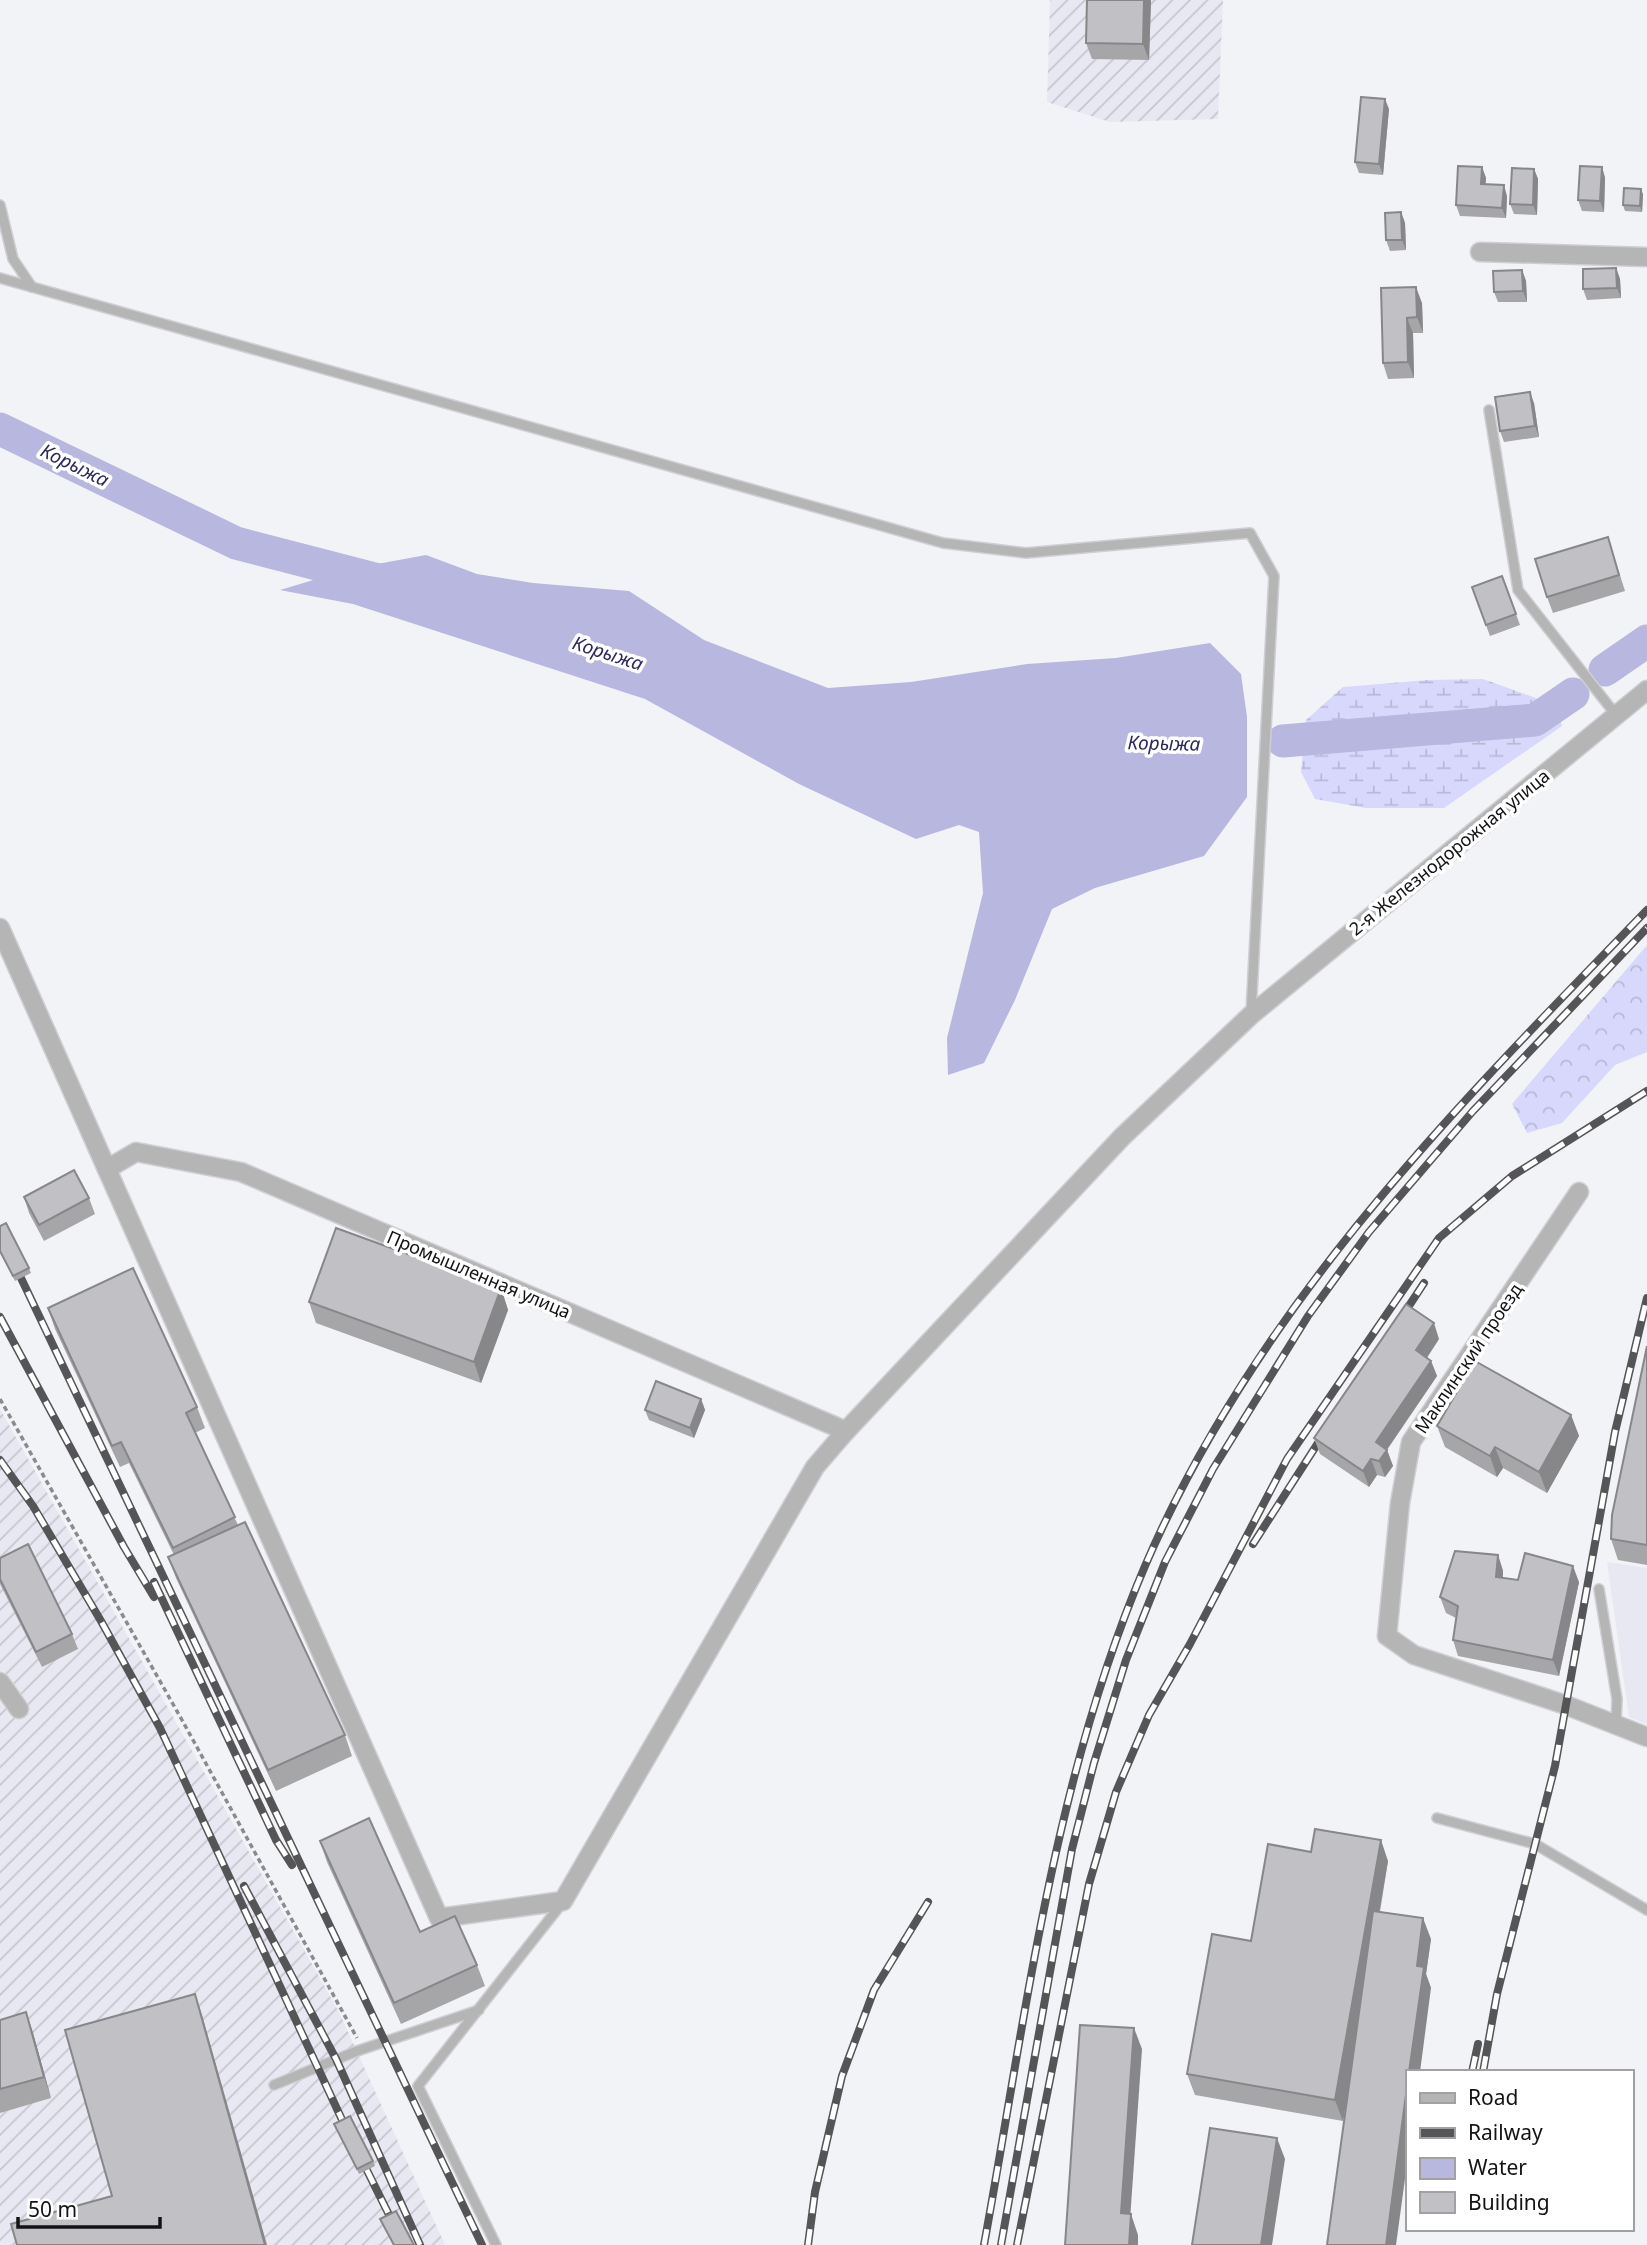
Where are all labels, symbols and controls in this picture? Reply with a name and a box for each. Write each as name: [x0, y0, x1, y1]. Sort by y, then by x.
water label: Корыжа: [37, 437, 114, 493]
water label: Корыжа: [569, 629, 647, 677]
water label: Корыжа: [1127, 729, 1201, 757]
street label: 2-я Железнодорожная улица: [1344, 764, 1554, 940]
street label: Промышленная улица: [384, 1224, 574, 1324]
street label: Маклинский проезд: [1409, 1278, 1527, 1438]
legend: [1406, 2070, 1633, 2231]
text: Road: [1468, 2083, 1518, 2111]
text: Railway: [1468, 2118, 1543, 2146]
text: Water: [1468, 2153, 1527, 2181]
scale bar: [18, 2186, 159, 2230]
text: Building: [1468, 2188, 1550, 2216]
text: 50 m: [28, 2195, 77, 2223]

